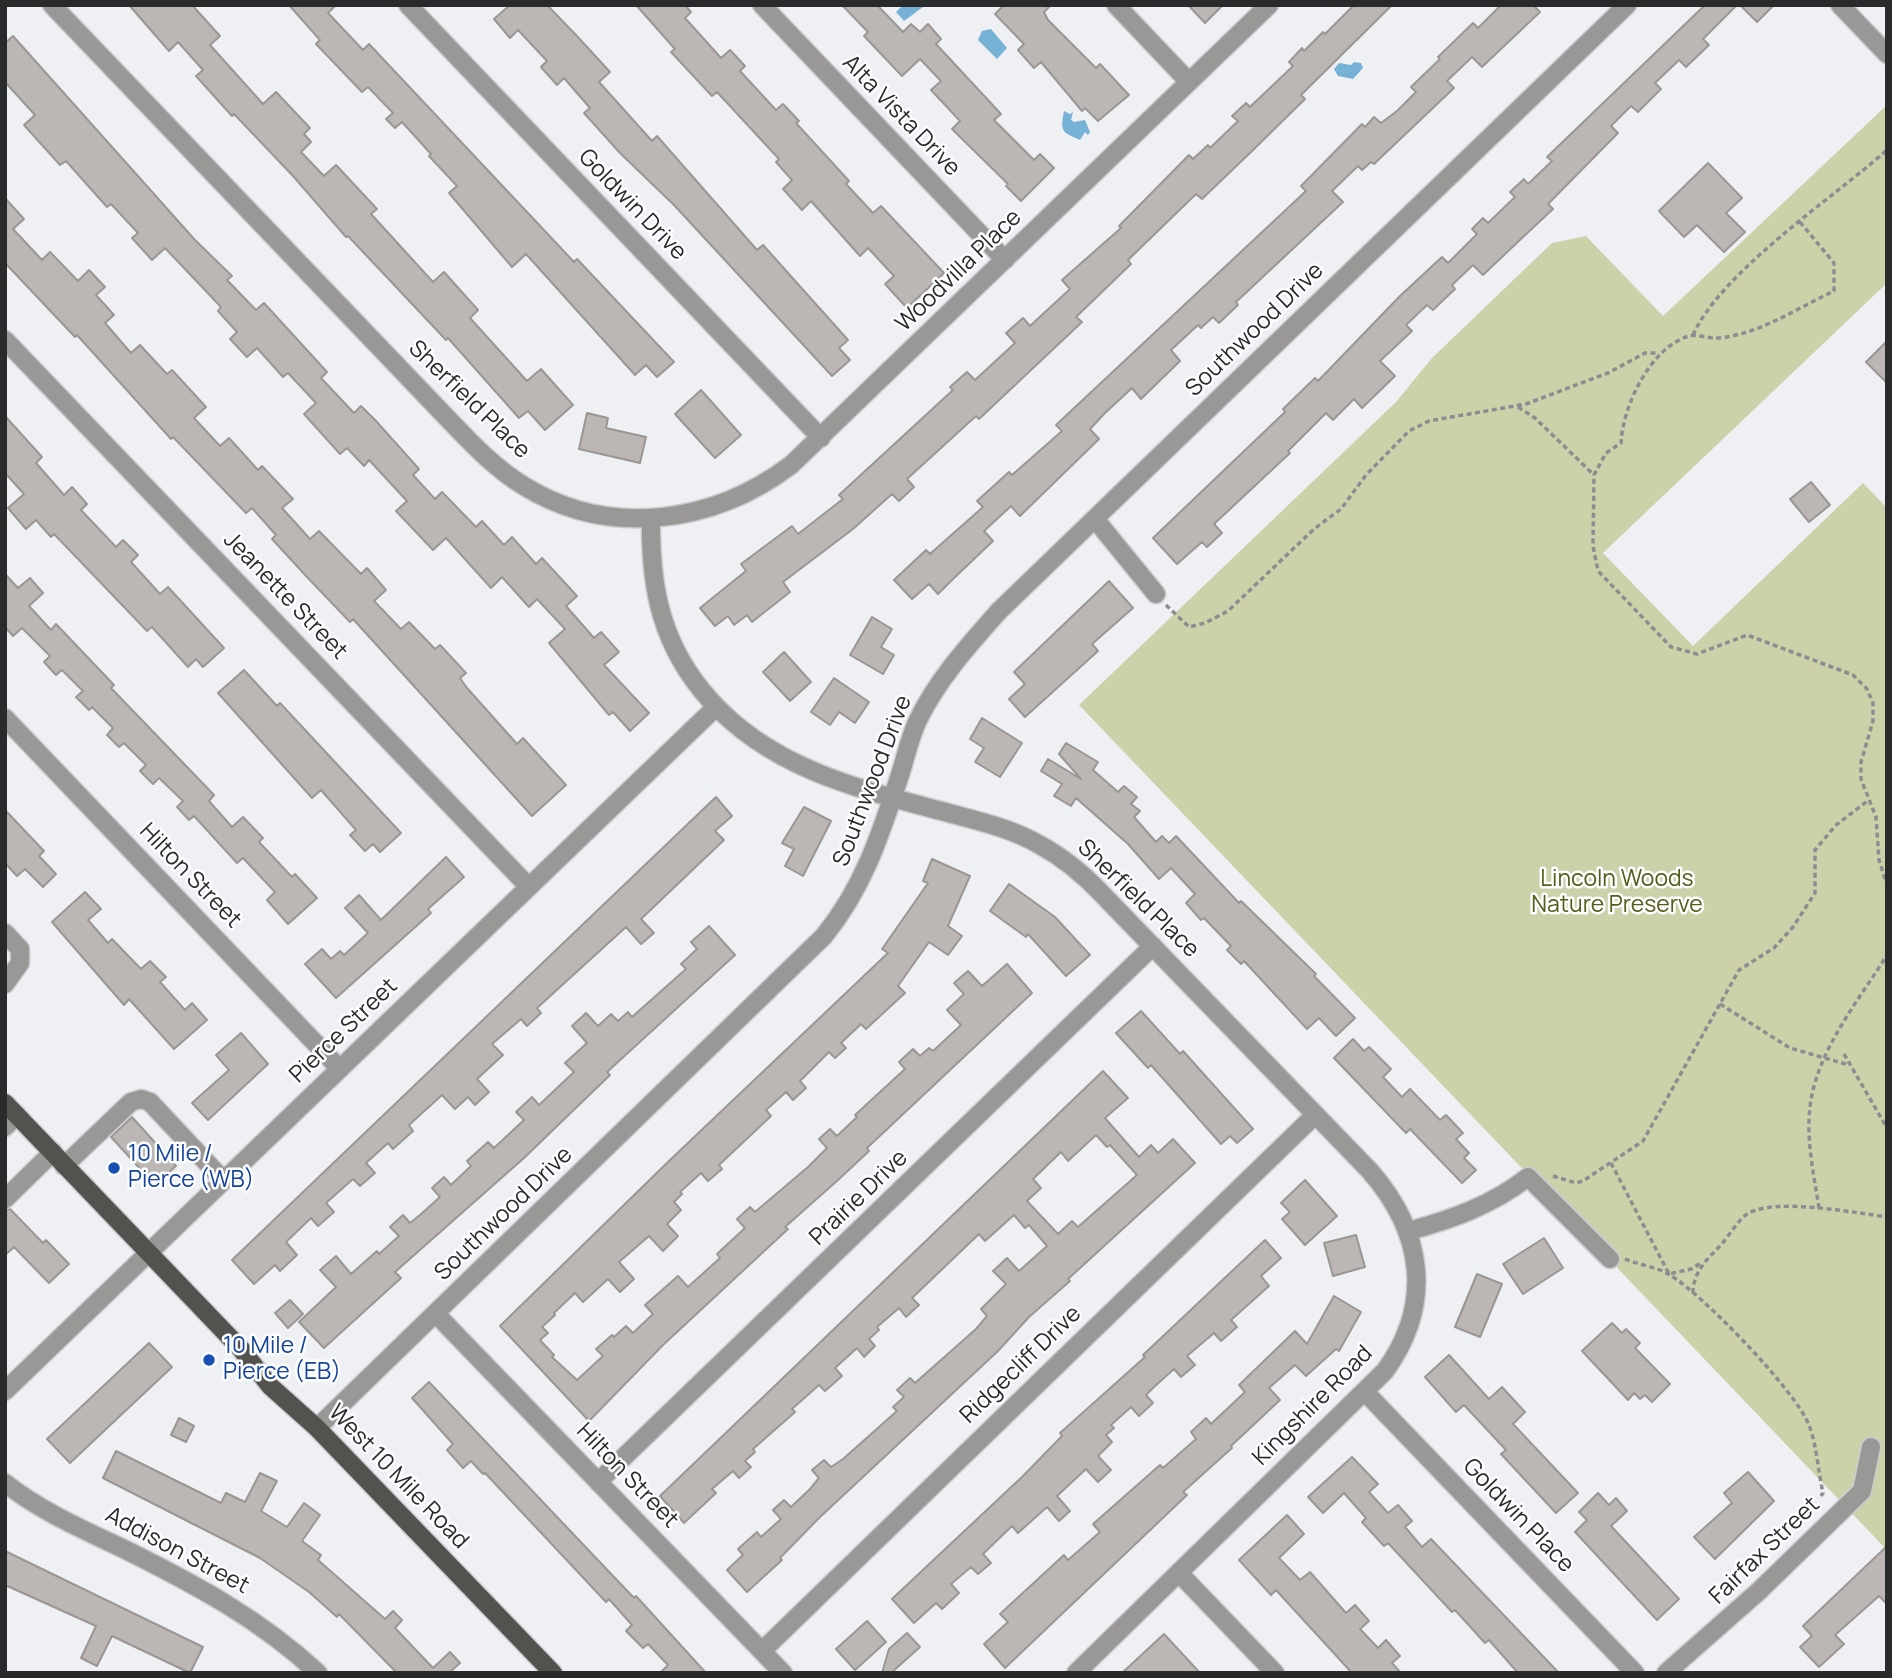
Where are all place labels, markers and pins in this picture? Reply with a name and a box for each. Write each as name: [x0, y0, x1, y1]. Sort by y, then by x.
place label: 10 Mile / Pierce (WB): [128, 1141, 254, 1195]
marker: 10 Mile / Pierce (WB): [106, 1160, 122, 1176]
place label: 10 Mile / Pierce (EB): [223, 1333, 341, 1387]
marker: 10 Mile / Pierce (EB): [201, 1352, 217, 1368]

